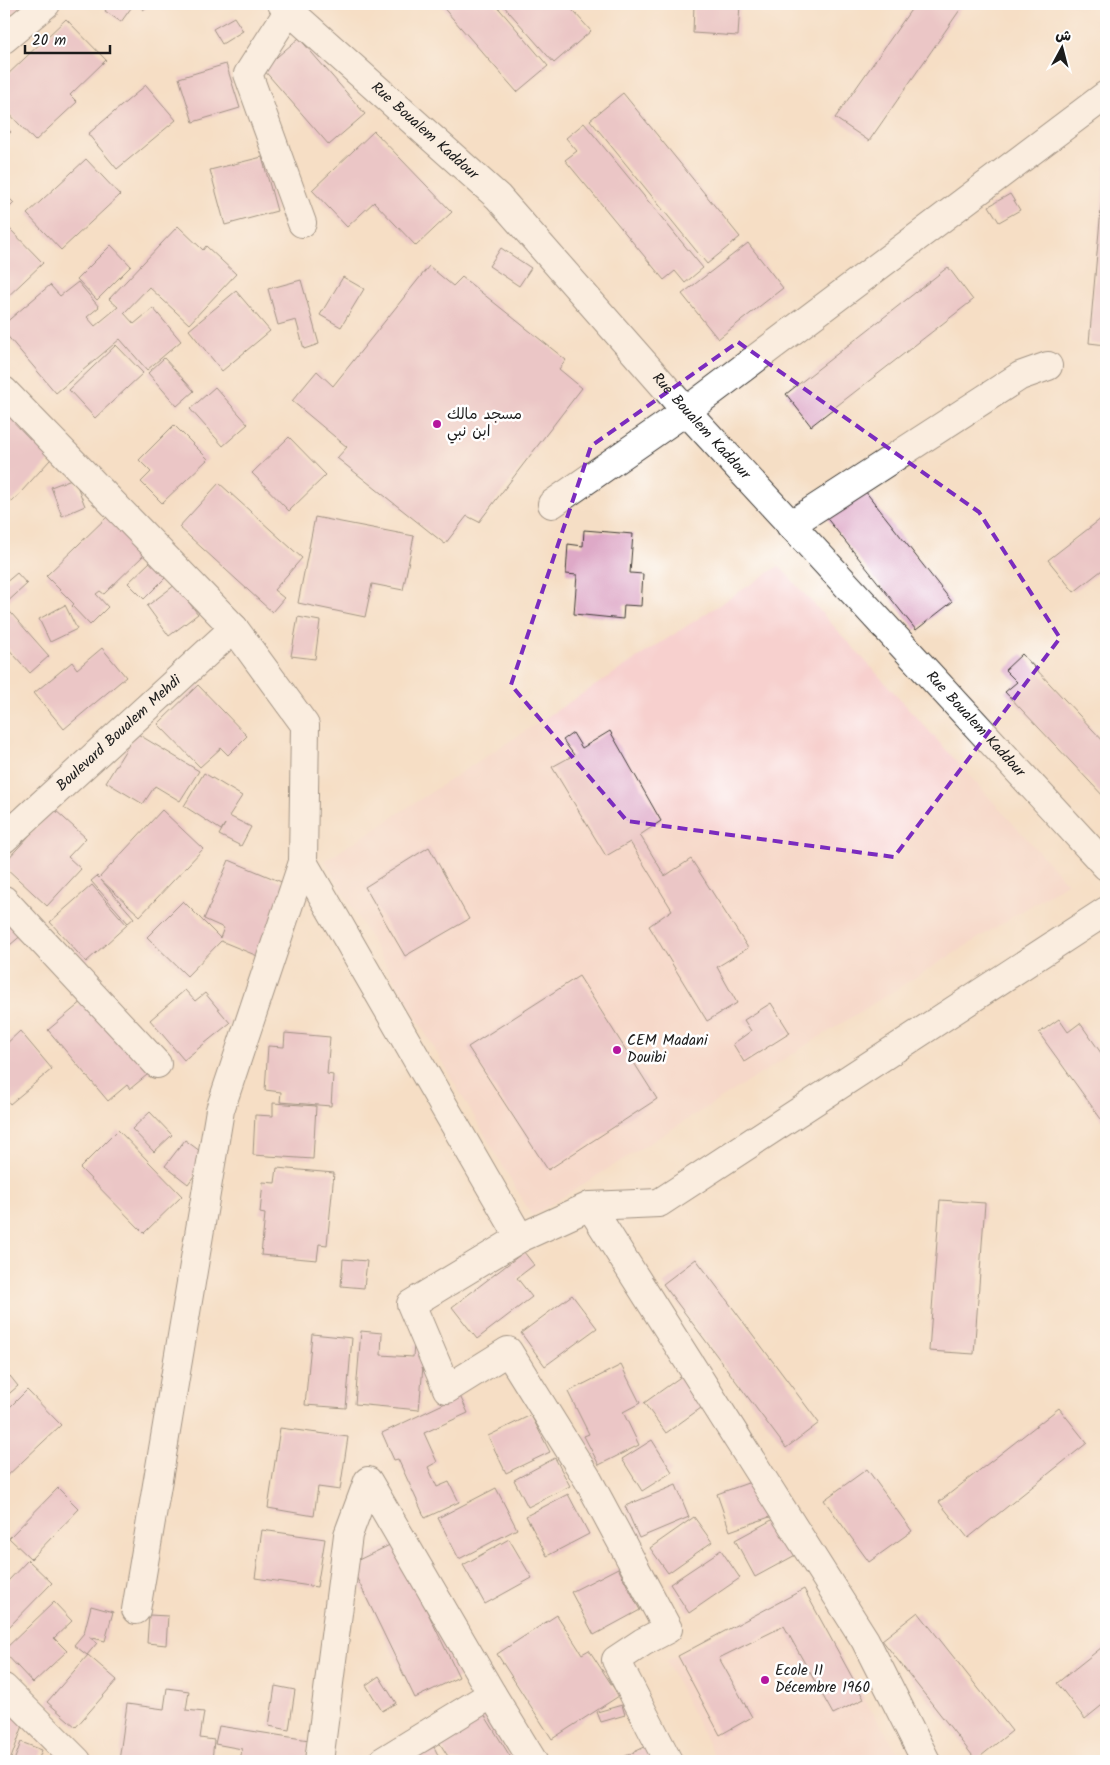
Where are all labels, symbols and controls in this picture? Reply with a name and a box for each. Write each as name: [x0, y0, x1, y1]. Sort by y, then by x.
scale bar: [25, 22, 110, 54]
north arrow: [1038, 22, 1088, 72]
text: ش: [1054, 24, 1072, 48]
text: 20 m: [32, 29, 66, 53]
street label: Rue Boualem Kaddour: [365, 76, 485, 187]
street label: Rue Boualem Kaddour: [646, 367, 757, 486]
place label: مسجد مالك ابن نبي: [447, 403, 522, 444]
marker: مسجد مالك ابن نبي: [431, 418, 443, 430]
street label: Rue Boualem Kaddour: [920, 666, 1031, 784]
street label: Boulevard Boualem Mehdi: [51, 669, 188, 797]
place label: CEM Madani Douibi: [627, 1029, 709, 1070]
marker: CEM Madani Douibi: [611, 1044, 623, 1056]
place label: Ecole 11 Décembre 1960: [775, 1659, 871, 1700]
marker: Ecole 11 Décembre 1960: [759, 1674, 771, 1686]

